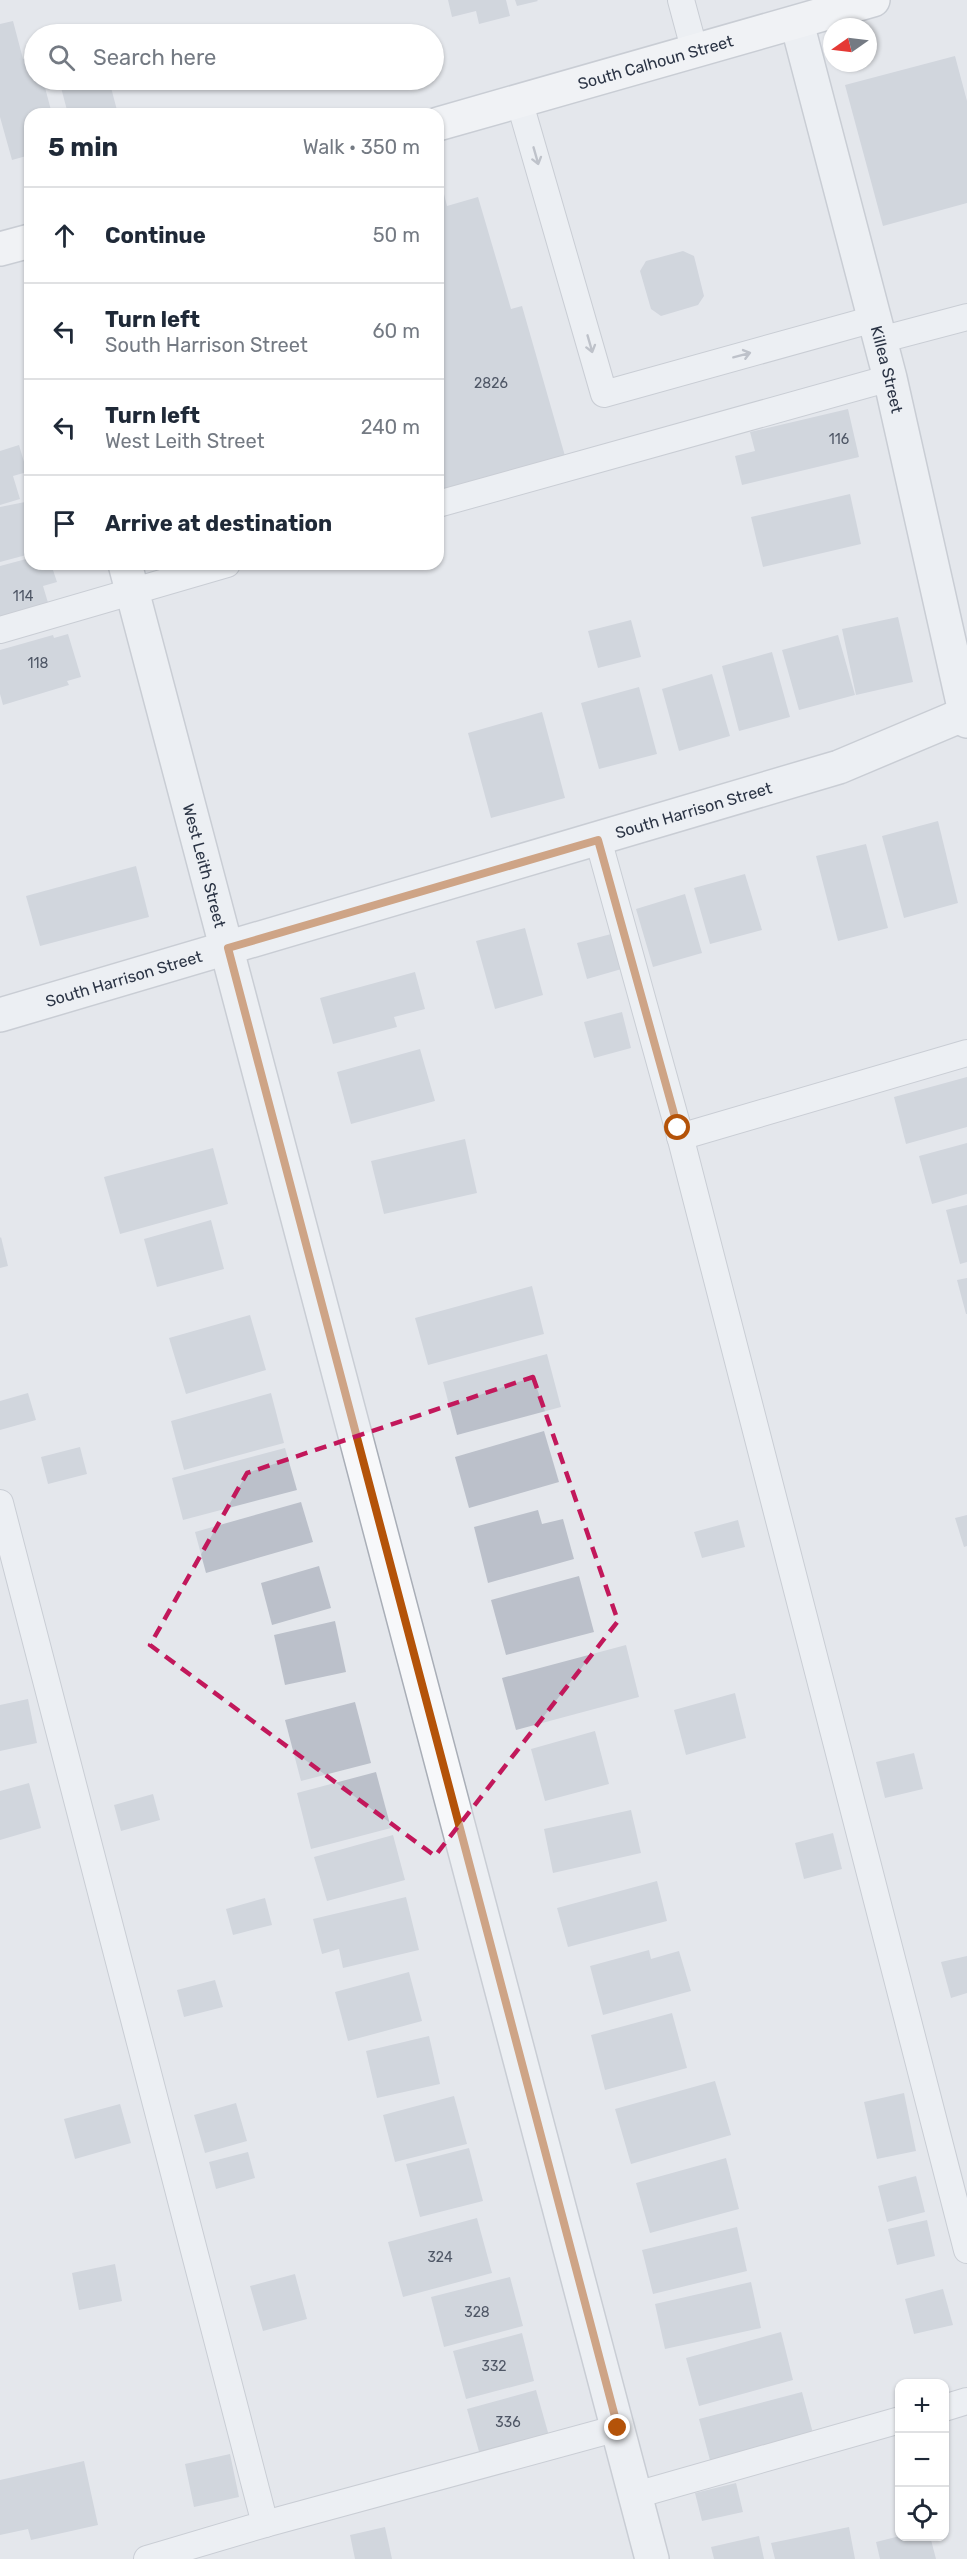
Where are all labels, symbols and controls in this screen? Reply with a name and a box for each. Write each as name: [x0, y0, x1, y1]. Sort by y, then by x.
north arrow: [823, 18, 877, 72]
search box: [24, 24, 444, 90]
street label: South Calhoun Street: [576, 31, 735, 94]
icon: search: [45, 41, 78, 74]
text: Search here: [93, 44, 216, 71]
text: 5 min: [48, 132, 118, 163]
text: Walk · 350 m: [303, 135, 420, 159]
one-way arrow: [531, 147, 542, 166]
icon: ahead: [48, 219, 81, 252]
text: Continue: [105, 222, 206, 249]
text: 50 m: [373, 223, 420, 247]
text: Turn left: [105, 306, 200, 333]
icon: left: [48, 315, 81, 348]
text: 60 m: [373, 319, 420, 343]
street label: Killea Street: [867, 324, 907, 415]
text: South Harrison Street: [105, 333, 308, 357]
one-way arrow: [585, 334, 596, 353]
one-way arrow: [732, 349, 751, 361]
house number: 2826: [474, 375, 508, 392]
text: Turn left: [105, 402, 200, 429]
icon: left: [48, 411, 81, 444]
text: 240 m: [361, 415, 420, 439]
text: West Leith Street: [105, 429, 265, 453]
house number: 116: [829, 431, 849, 448]
icon: arrive: [48, 507, 81, 540]
text: Arrive at destination: [105, 510, 332, 537]
house number: 114: [13, 588, 34, 605]
house number: 118: [28, 655, 49, 672]
street label: South Harrison Street: [613, 778, 774, 843]
street label: West Leith Street: [179, 802, 230, 930]
street label: South Harrison Street: [43, 947, 204, 1011]
route start: [664, 1114, 690, 1140]
house number: 324: [427, 2249, 453, 2266]
house number: 328: [464, 2304, 490, 2321]
house number: 332: [481, 2358, 507, 2375]
map controls: [895, 2379, 949, 2541]
button: +: [895, 2379, 949, 2433]
house number: 336: [495, 2414, 521, 2431]
route end: [604, 2414, 630, 2440]
button: −: [895, 2433, 949, 2487]
button: locate: [895, 2487, 949, 2541]

